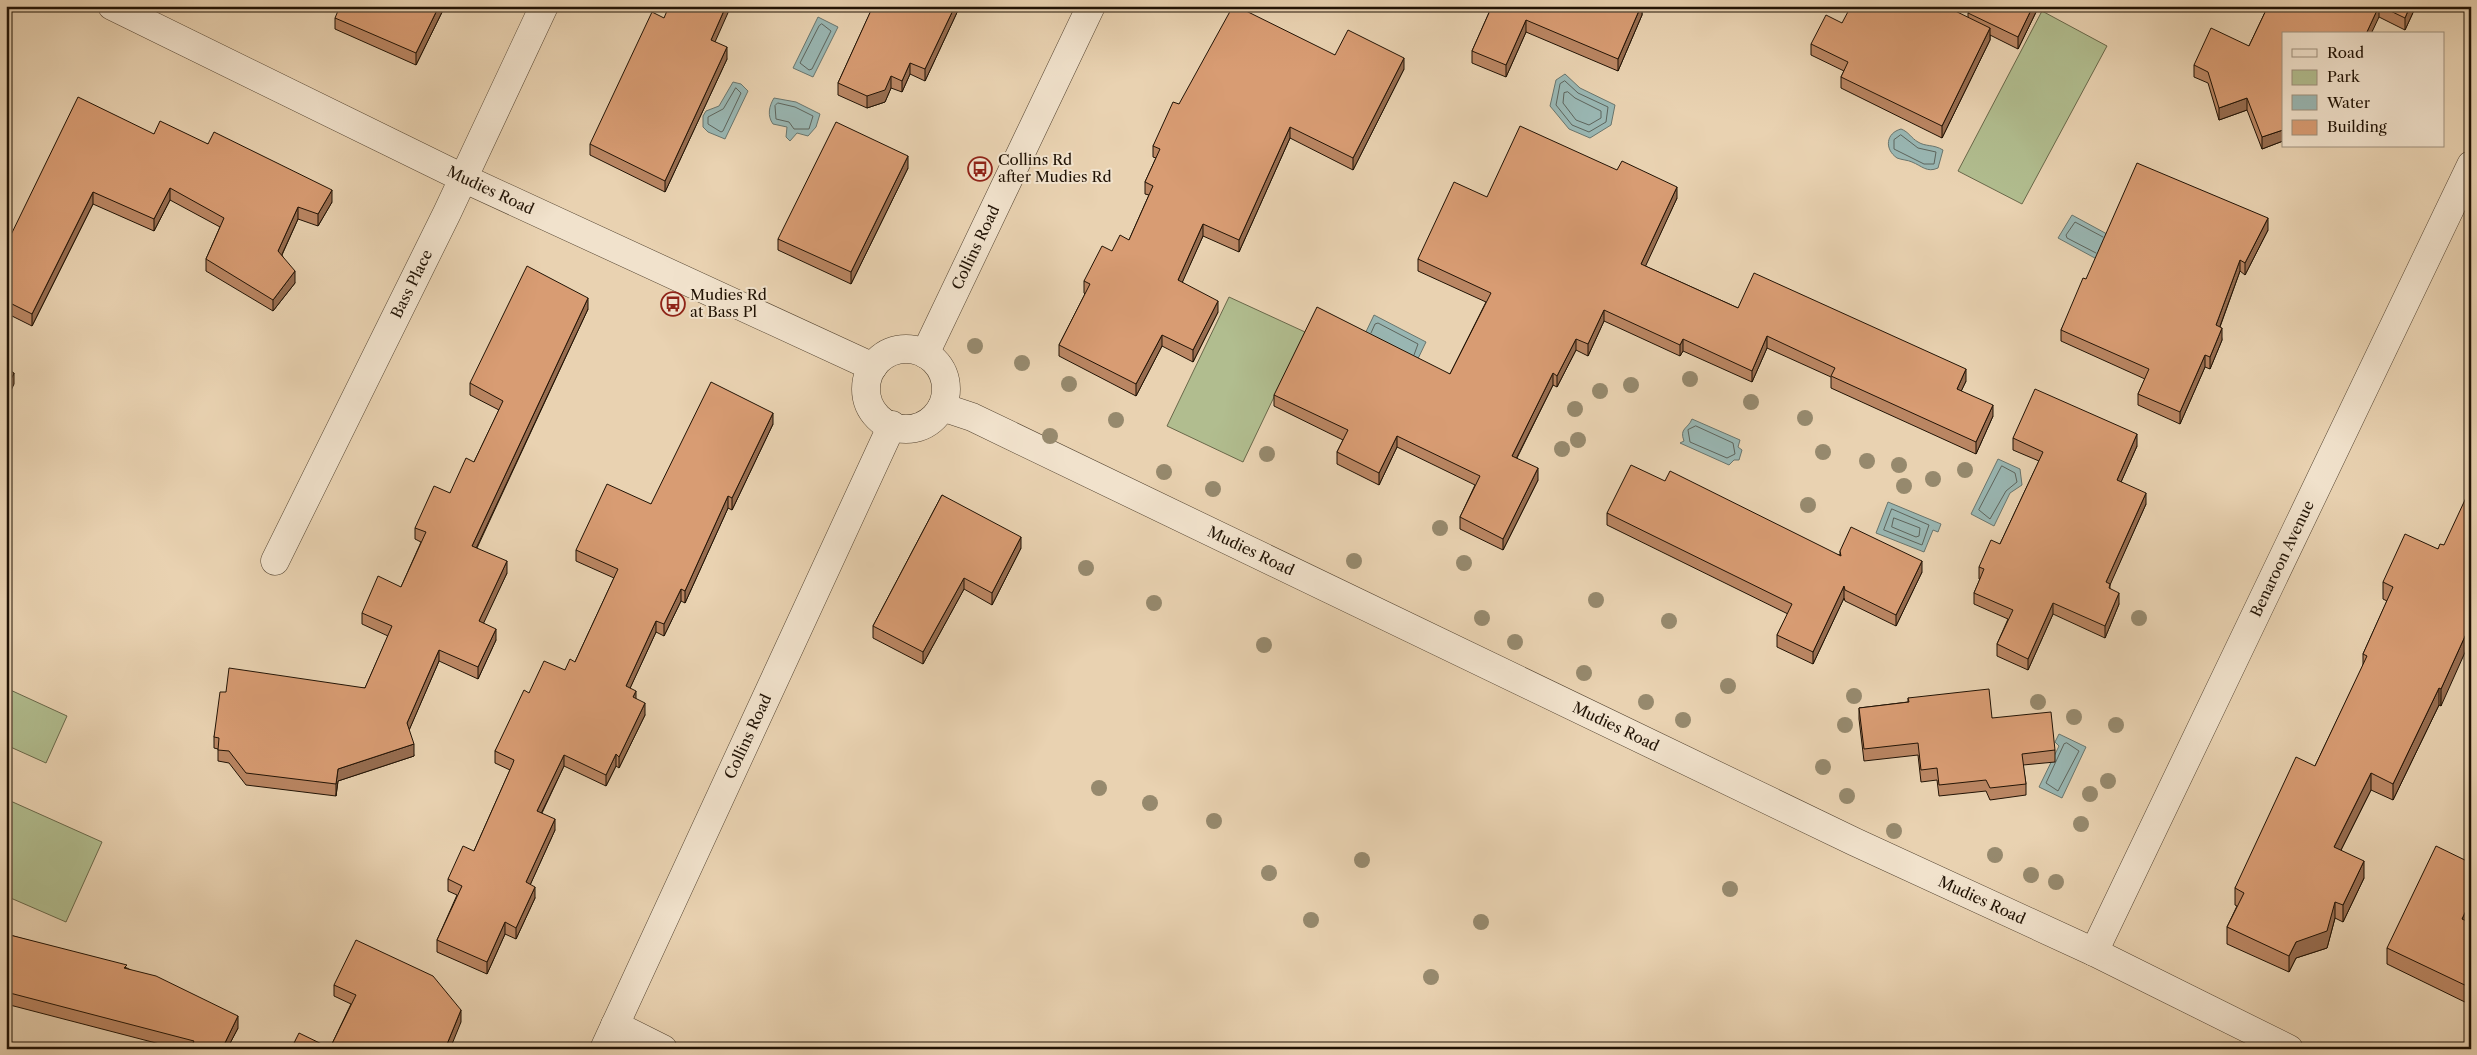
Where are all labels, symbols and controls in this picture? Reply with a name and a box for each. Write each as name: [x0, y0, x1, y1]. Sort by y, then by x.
legend: [2282, 32, 2444, 148]
text: Road: [2327, 43, 2364, 62]
text: Park: [2327, 67, 2361, 86]
text: Water: [2326, 93, 2371, 112]
text: Building: [2327, 117, 2387, 136]
place label: Collins Rd after Mudies Rd: [998, 150, 1112, 186]
bus stop icon: Collins Rd after Mudies Rd: [967, 156, 993, 182]
street label: Mudies Road: [444, 162, 537, 218]
street label: Collins Road: [947, 202, 1004, 293]
street label: Bass Place: [387, 246, 436, 321]
place label: Mudies Rd at Bass Pl: [690, 285, 767, 321]
bus stop icon: Mudies Rd at Bass Pl: [660, 291, 686, 317]
street label: Benaroon Avenue: [2246, 497, 2318, 620]
street label: Mudies Road: [1205, 522, 1297, 580]
street label: Collins Road: [720, 691, 775, 782]
street label: Mudies Road: [1569, 697, 1662, 755]
street label: Mudies Road: [1935, 872, 2029, 928]

